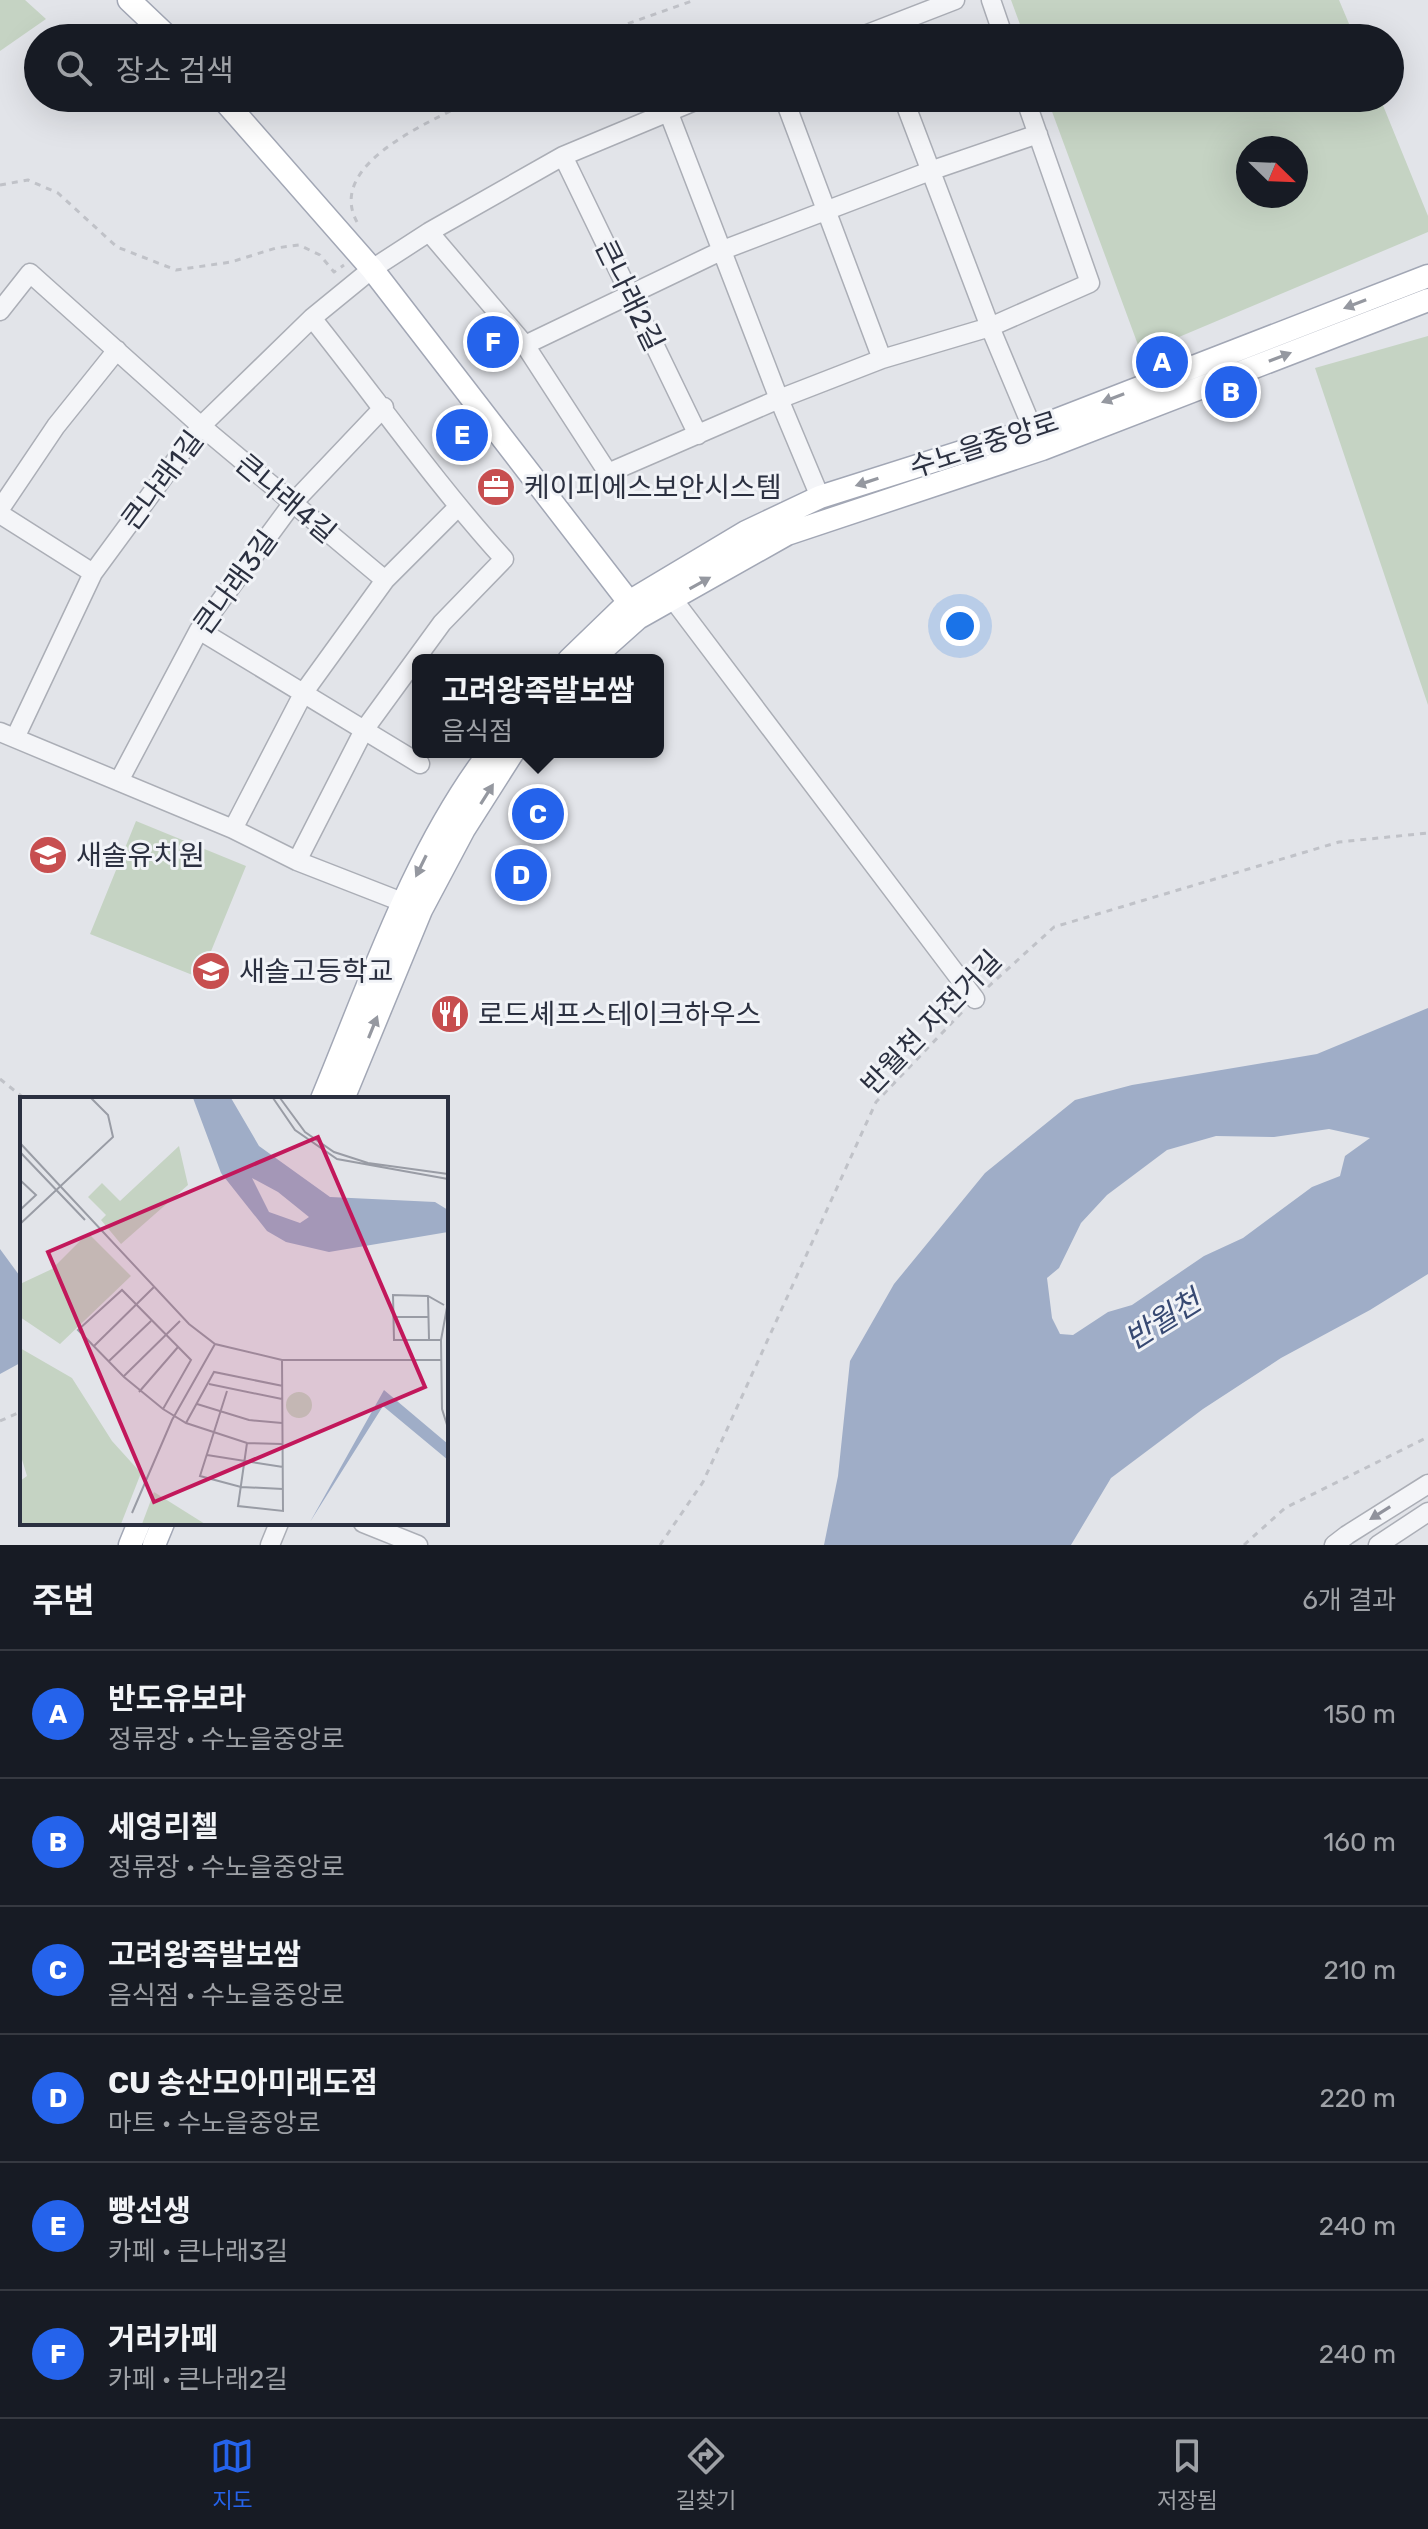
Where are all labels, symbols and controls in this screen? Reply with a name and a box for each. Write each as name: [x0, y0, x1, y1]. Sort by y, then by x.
search box: [24, 24, 1404, 112]
icon: search: [52, 46, 96, 90]
text: 장소 검색: [116, 53, 234, 89]
north arrow: [1236, 136, 1308, 208]
street label: 큰나래2길: [589, 234, 671, 356]
one-way arrow: [1343, 298, 1367, 311]
pin: F: [467, 312, 519, 372]
pin: A: [1136, 332, 1188, 392]
one-way arrow: [1268, 350, 1292, 363]
pin: B: [1205, 362, 1257, 422]
one-way arrow: [1101, 392, 1125, 405]
pin: E: [436, 405, 488, 465]
street label: 수노을중앙로: [906, 405, 1063, 484]
street label: 큰나래1길: [115, 424, 210, 536]
street label: 큰나래4길: [229, 447, 342, 550]
office icon: 케이피에스보안시스템: [475, 466, 517, 508]
place label: 케이피에스보안시스템: [524, 471, 782, 504]
one-way arrow: [855, 477, 879, 489]
street label: 큰나래3길: [187, 524, 284, 640]
one-way arrow: [689, 576, 711, 590]
your location: [940, 606, 980, 646]
popup: [412, 654, 664, 758]
text: 고려왕족발보쌈: [441, 673, 635, 709]
text: 음식점: [441, 716, 513, 747]
one-way arrow: [479, 783, 494, 804]
pin: C: [512, 784, 564, 844]
school or university icon: 새솔유치원: [27, 834, 69, 876]
place label: 새솔유치원: [76, 839, 205, 872]
pin: D: [495, 845, 547, 905]
one-way arrow: [414, 855, 428, 878]
street label: 반월천 자전거길: [854, 944, 1008, 1101]
school or university icon: 새솔고등학교: [190, 950, 232, 992]
place label: 새솔고등학교: [239, 955, 394, 988]
restaurant icon: 로드셰프스테이크하우스: [429, 993, 471, 1035]
place label: 로드셰프스테이크하우스: [478, 998, 761, 1031]
one-way arrow: [367, 1015, 380, 1039]
inset map: [20, 1097, 448, 1525]
water label: 반월천: [1118, 1281, 1211, 1357]
one-way arrow: [1370, 1506, 1391, 1521]
text: 주변: [32, 1580, 95, 1621]
text: 6개 결과: [1302, 1585, 1396, 1616]
text: 반도유보라: [108, 1681, 246, 1717]
text: A: [49, 1699, 67, 1730]
text: 150 m: [1323, 1699, 1396, 1730]
text: 정류장 · 수노을중앙로: [108, 1724, 345, 1755]
text: 세영리첼: [108, 1809, 218, 1845]
text: B: [49, 1827, 67, 1858]
text: 160 m: [1323, 1827, 1396, 1858]
text: 정류장 · 수노을중앙로: [108, 1852, 345, 1883]
text: 고려왕족발보쌈: [108, 1937, 301, 1973]
text: C: [49, 1955, 67, 1986]
text: 210 m: [1324, 1955, 1396, 1986]
text: 음식점 · 수노을중앙로: [108, 1980, 345, 2011]
text: CU 송산모아미래도점: [108, 2065, 378, 2101]
text: D: [49, 2083, 67, 2114]
text: 220 m: [1319, 2083, 1396, 2114]
text: 마트 · 수노을중앙로: [108, 2108, 321, 2139]
text: 빵선생: [108, 2193, 191, 2229]
text: E: [50, 2211, 66, 2242]
text: 240 m: [1319, 2211, 1396, 2242]
text: 카페 · 큰나래3길: [108, 2236, 288, 2267]
text: 거러카페: [108, 2321, 218, 2357]
text: F: [50, 2339, 66, 2370]
text: 240 m: [1319, 2339, 1396, 2370]
text: 카페 · 큰나래2길: [108, 2364, 288, 2395]
tab: 지도: [210, 2434, 254, 2514]
tab: 길찾기: [675, 2434, 736, 2514]
tab: 저장됨: [1157, 2434, 1218, 2514]

